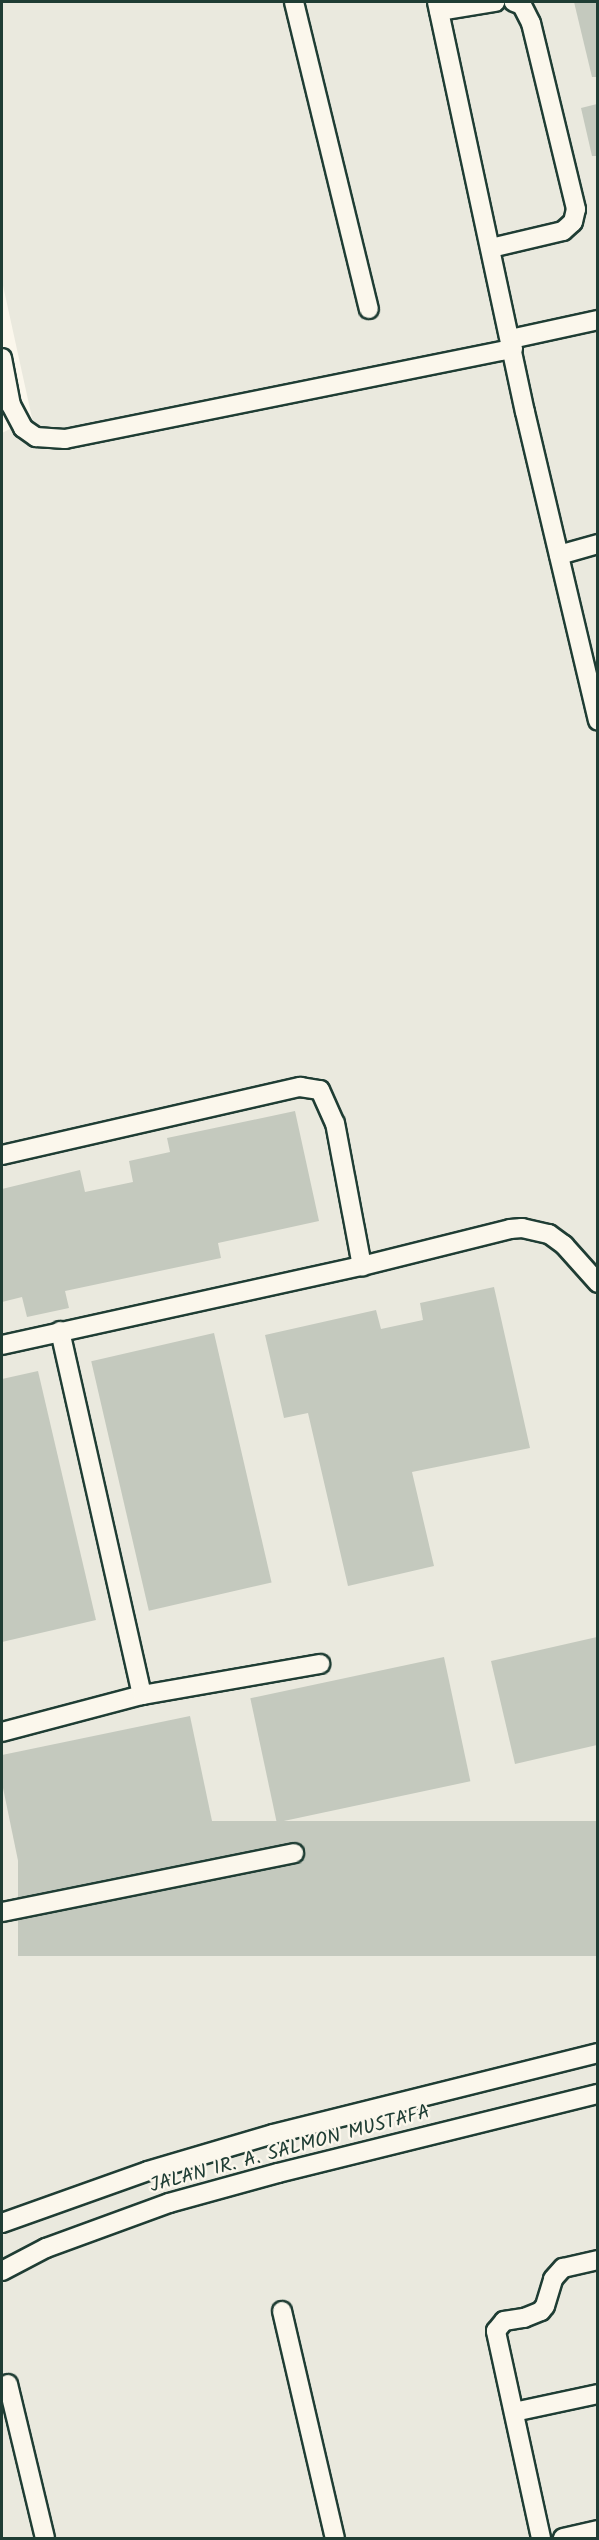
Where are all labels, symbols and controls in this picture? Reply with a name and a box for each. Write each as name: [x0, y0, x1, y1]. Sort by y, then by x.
street label: JALAN IR. A. SALMON MUSTAFA: [147, 2101, 433, 2199]

